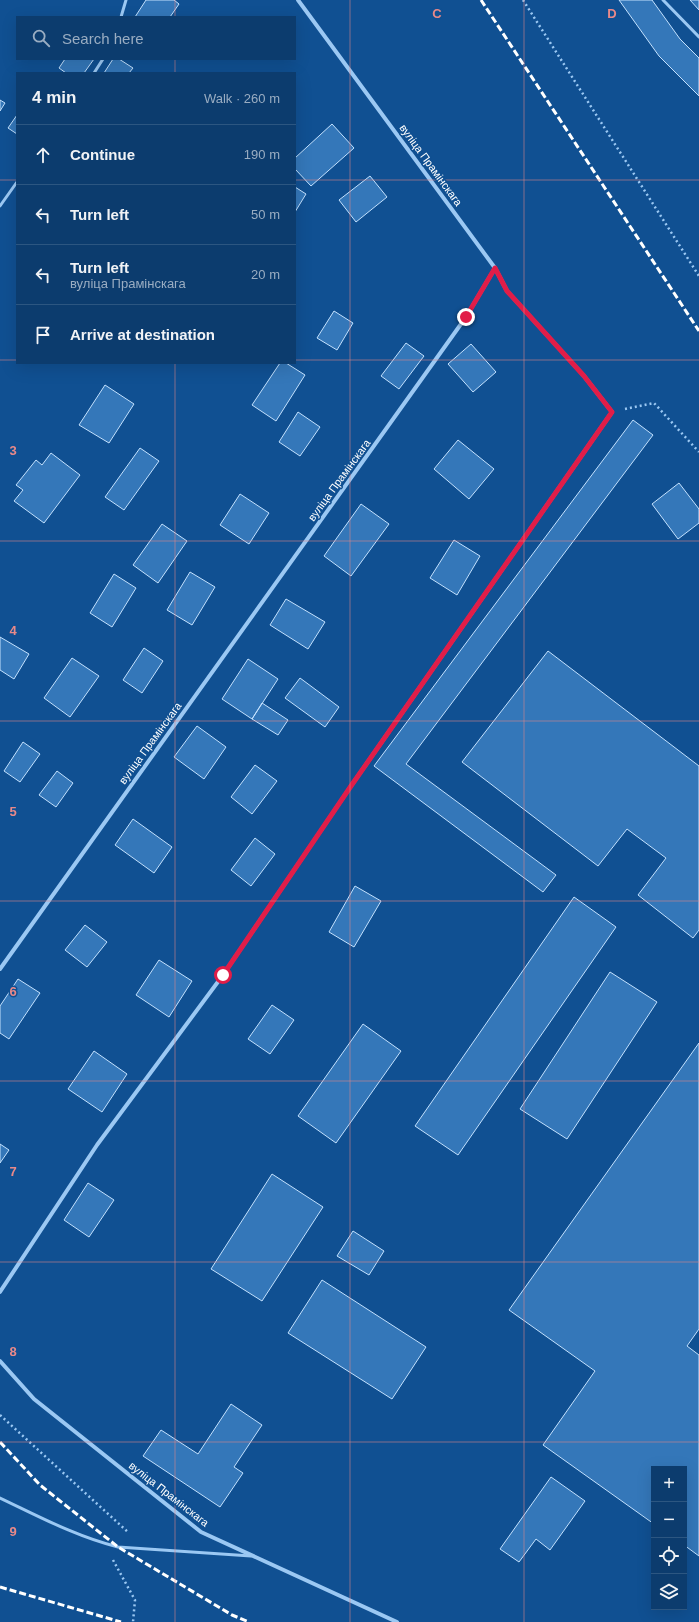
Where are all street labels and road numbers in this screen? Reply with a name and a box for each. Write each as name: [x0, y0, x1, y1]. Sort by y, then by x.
street label: вуліца Прамінскага: [397, 122, 465, 209]
street label: вуліца Прамінскага: [305, 436, 373, 523]
street label: вуліца Прамінскага: [116, 699, 184, 786]
street label: вуліца Прамінскага: [127, 1459, 212, 1529]

